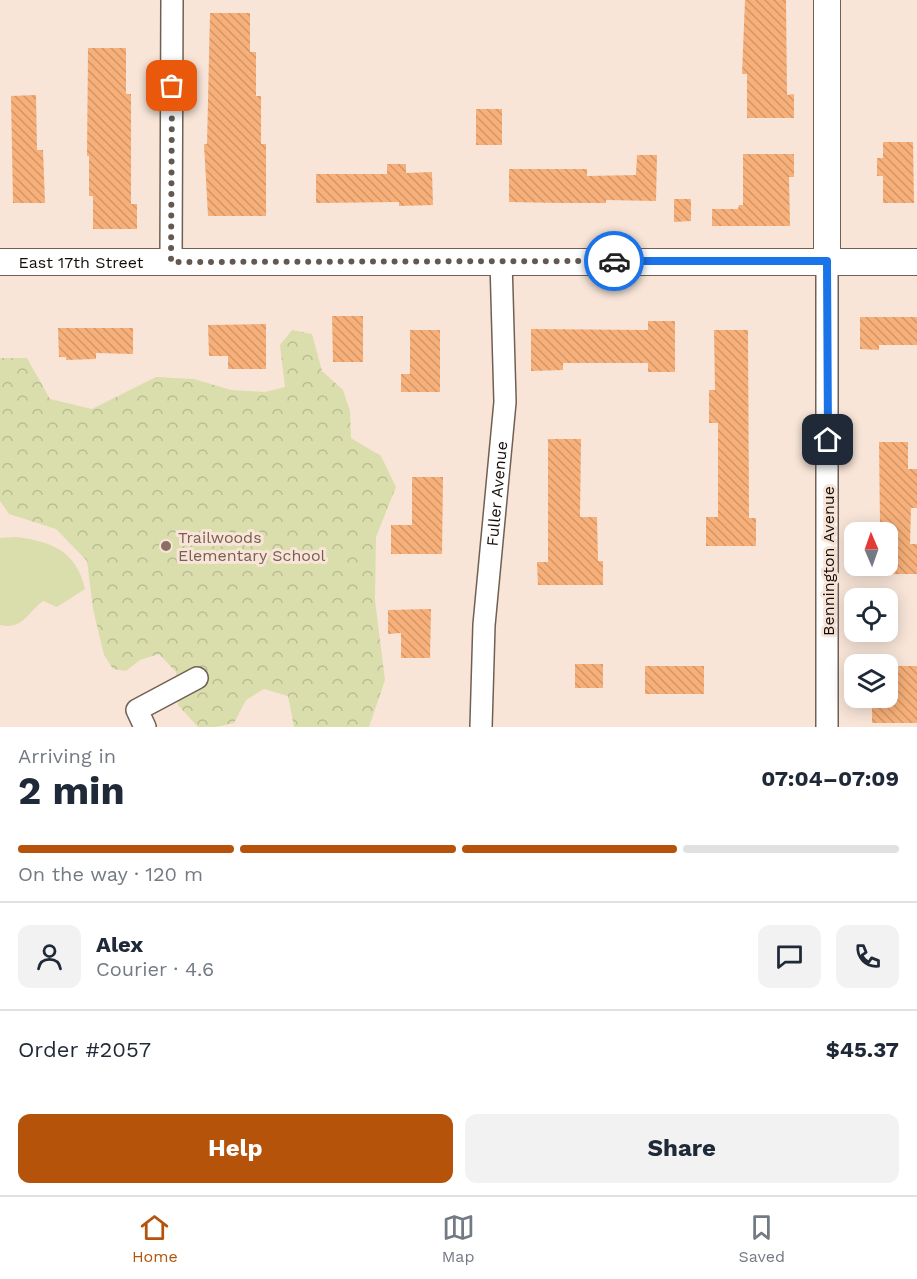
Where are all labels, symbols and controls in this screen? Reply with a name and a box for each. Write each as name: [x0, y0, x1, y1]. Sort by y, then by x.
pin: [146, 60, 197, 111]
icon: bag: [155, 69, 188, 102]
courier: [584, 231, 644, 291]
icon: car: [598, 245, 631, 278]
street label: East 17th Street: [18, 253, 144, 272]
pin: [802, 414, 853, 465]
icon: home: [811, 423, 844, 456]
street label: Fuller Avenue: [482, 440, 511, 547]
street label: Bennington Avenue: [819, 486, 838, 636]
north arrow: [844, 522, 898, 576]
map controls: [844, 522, 898, 708]
place label: Trailwoods Elementary School: [178, 528, 326, 565]
marker: Trailwoods Elementary School: [159, 539, 173, 553]
button: locate: [844, 588, 898, 642]
button: layers: [844, 654, 898, 708]
text: Arriving in: [18, 744, 116, 768]
text: 07:04–07:09: [761, 766, 899, 791]
text: 2 min: [18, 768, 125, 813]
text: On the way · 120 m: [18, 862, 203, 886]
button: person: [18, 925, 81, 988]
button: chat: [758, 925, 821, 988]
button: phone: [836, 925, 899, 988]
text: Alex: [96, 932, 143, 957]
text: Courier · 4.6: [96, 957, 214, 981]
text: Order #2057: [18, 1037, 151, 1062]
text: $45.37: [826, 1037, 899, 1062]
button: Help: [18, 1114, 453, 1183]
button: Share: [465, 1114, 899, 1183]
tab: Home: [132, 1211, 178, 1266]
tab: Map: [442, 1211, 475, 1266]
tab: Saved: [739, 1211, 785, 1266]

